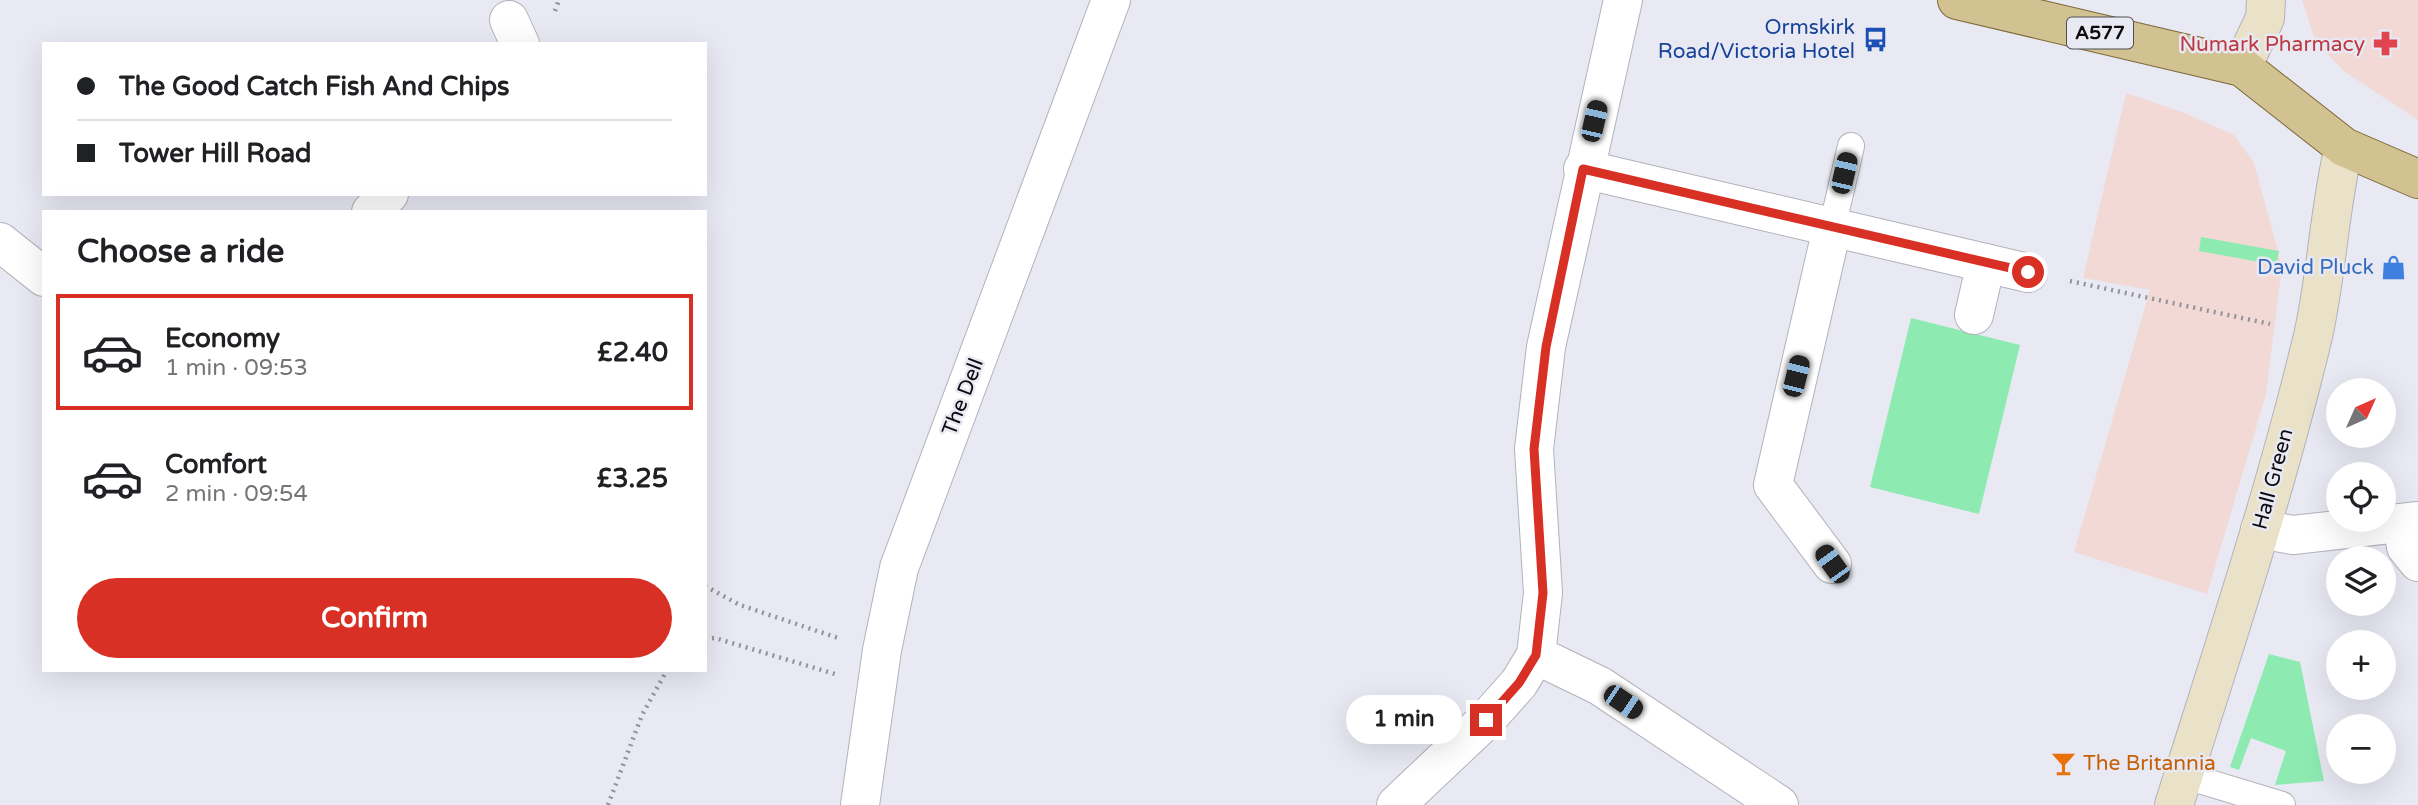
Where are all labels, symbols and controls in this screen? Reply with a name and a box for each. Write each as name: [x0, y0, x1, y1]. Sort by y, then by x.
place label: Ormskirk Road/Victoria Hotel: [1658, 15, 1855, 64]
road number: A577: [2067, 18, 2133, 48]
bus stop icon: Ormskirk Road/Victoria Hotel: [1861, 25, 1889, 53]
pharmacy icon: Numark Pharmacy: [2371, 30, 2399, 58]
place label: Numark Pharmacy: [2179, 32, 2365, 57]
text: The Good Catch Fish And Chips: [119, 71, 510, 102]
car: [1580, 98, 1609, 144]
text: Tower Hill Road: [119, 138, 312, 169]
car: [1830, 150, 1859, 196]
text: Choose a ride: [77, 233, 284, 271]
shop icon: David Pluck: [2380, 253, 2408, 281]
place label: David Pluck: [2257, 255, 2374, 280]
route start: [2012, 256, 2044, 288]
icon: car: [81, 321, 144, 384]
text: Economy: [165, 323, 280, 354]
text: £2.40: [597, 337, 668, 368]
car: [1781, 353, 1812, 399]
text: 1 min · 09:53: [165, 354, 308, 382]
street label: The Dell: [937, 355, 989, 439]
north arrow: [2326, 378, 2396, 448]
map controls: [2326, 378, 2396, 784]
street label: Hall Green: [2247, 426, 2299, 532]
icon: car: [81, 447, 144, 510]
text: Comfort: [165, 449, 267, 480]
button: locate: [2326, 462, 2396, 532]
text: £3.25: [597, 463, 668, 494]
text: 2 min · 09:54: [165, 480, 308, 508]
car: [1812, 541, 1853, 587]
button: layers: [2326, 546, 2396, 616]
button: Confirm: [77, 578, 672, 658]
button: +: [2326, 630, 2396, 700]
car: [1600, 682, 1647, 722]
callout: 1 min: [1346, 696, 1462, 744]
route end: [1470, 704, 1502, 736]
text: 1 min: [1373, 705, 1435, 733]
button: −: [2326, 714, 2396, 784]
bar icon: The Britannia: [2049, 749, 2077, 777]
place label: The Britannia: [2083, 751, 2216, 776]

